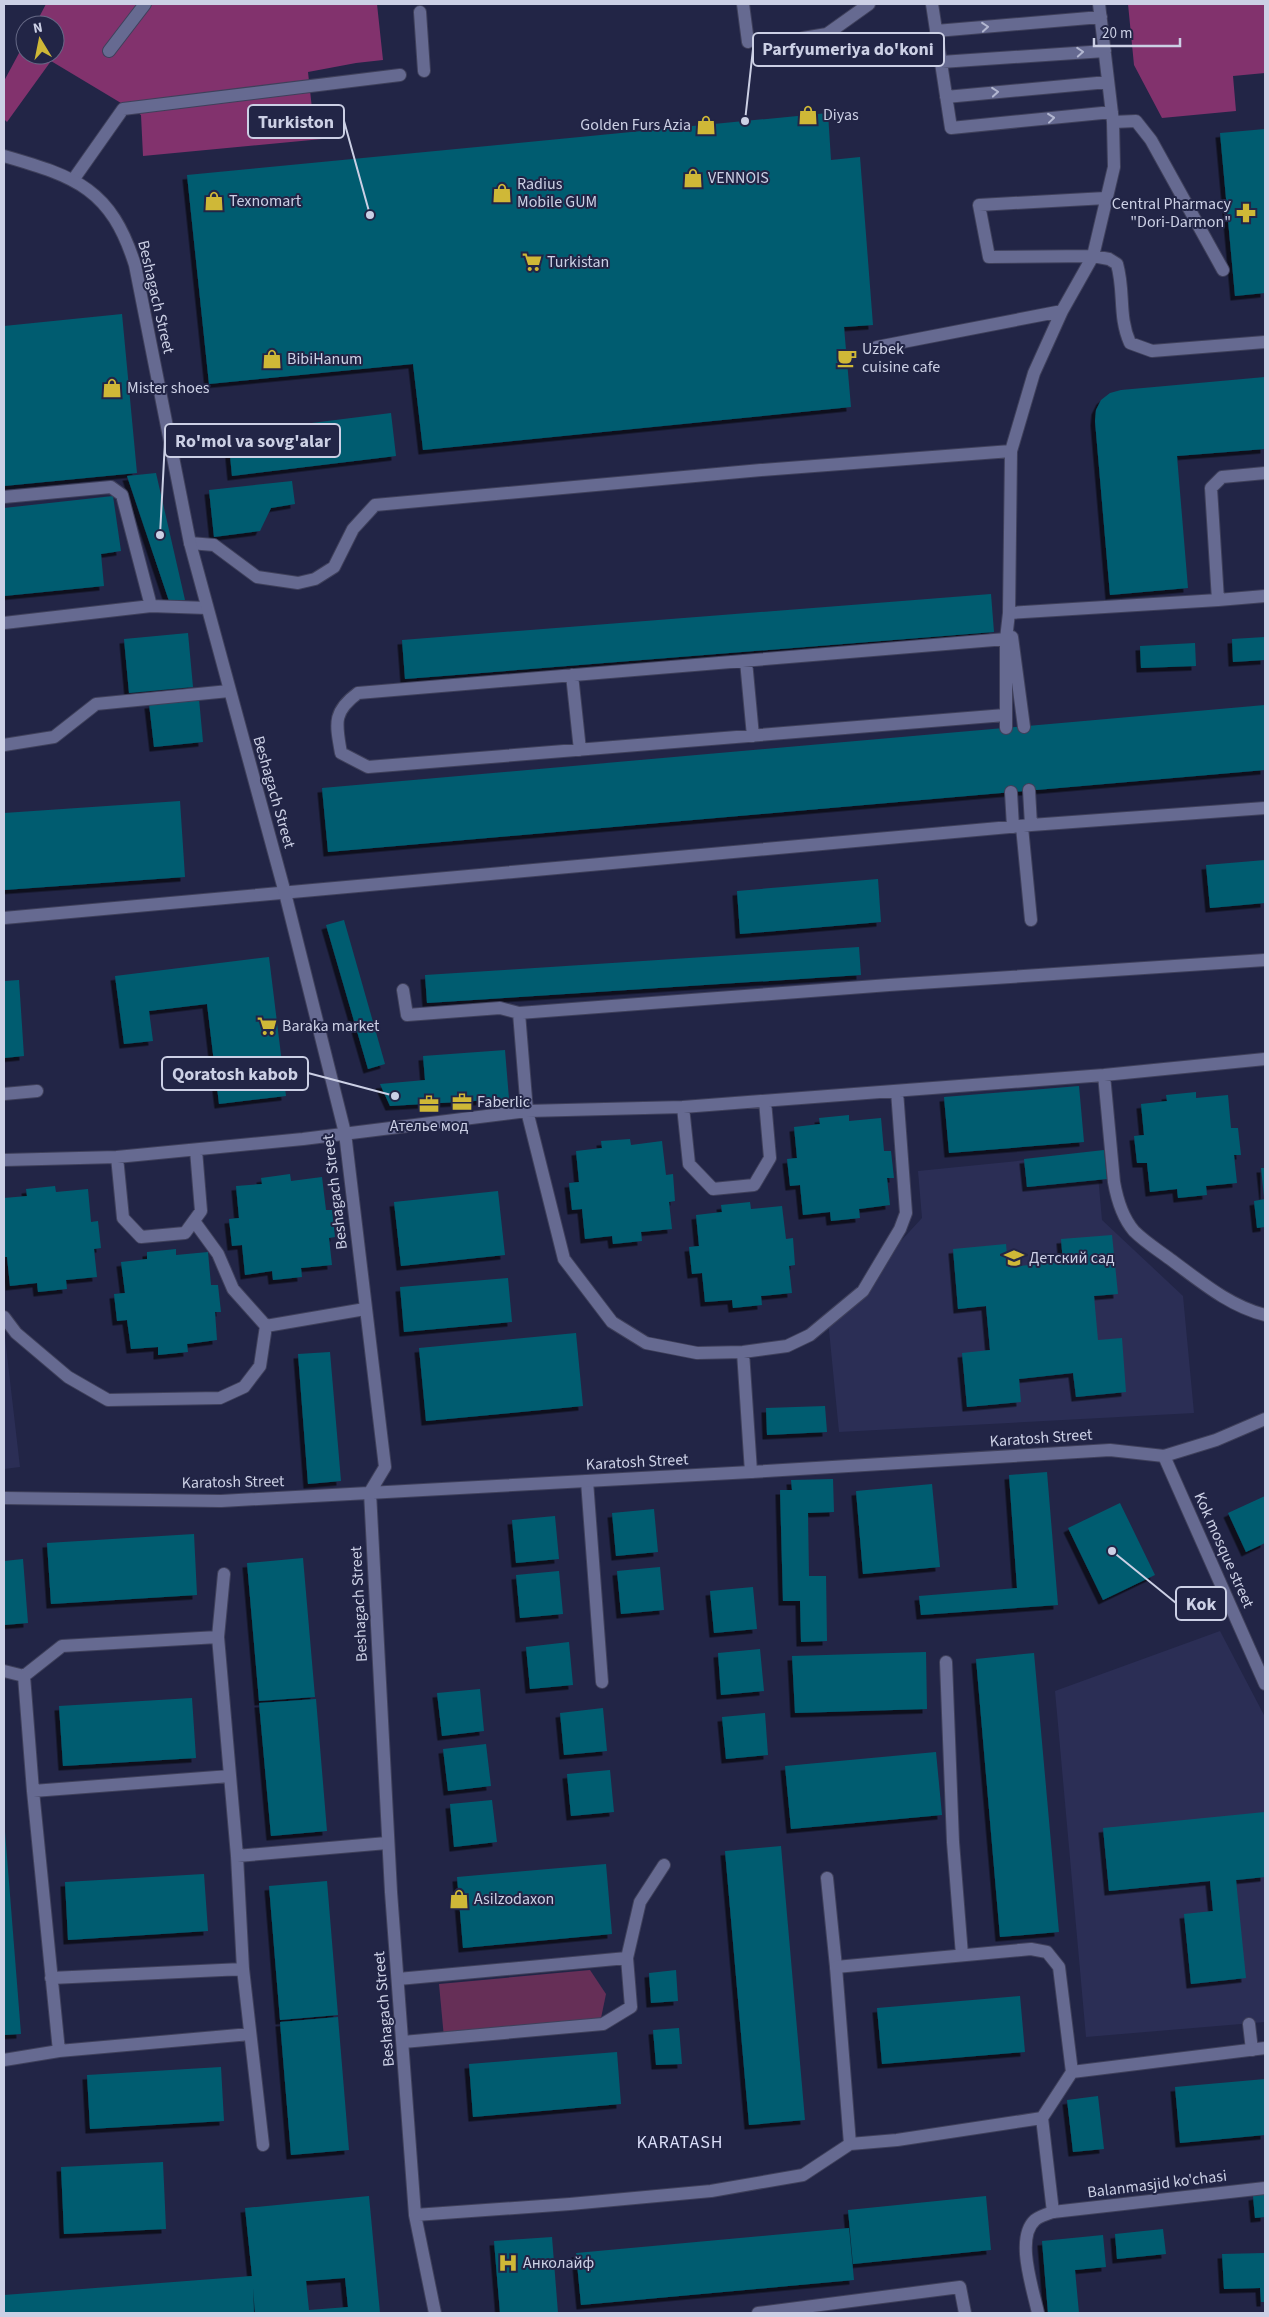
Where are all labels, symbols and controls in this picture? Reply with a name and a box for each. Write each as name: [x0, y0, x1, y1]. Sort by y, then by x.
north arrow: [15, 15, 65, 65]
scale bar: [1094, 15, 1180, 47]
text: N: [32, 18, 44, 39]
one-way arrow: [981, 22, 989, 33]
text: 20 m: [1102, 23, 1132, 44]
callout: Parfyumeriya do'koni: [753, 33, 944, 66]
text: Parfyumeriya do'koni: [762, 37, 934, 62]
one-way arrow: [1076, 47, 1084, 58]
one-way arrow: [991, 87, 999, 98]
shop icon: Diyas: [797, 104, 819, 126]
place label: Diyas: [823, 104, 859, 126]
callout: Turkiston: [248, 105, 344, 138]
text: Turkiston: [258, 110, 334, 135]
one-way arrow: [1048, 113, 1056, 124]
place label: Golden Furs Azia: [580, 114, 691, 136]
shop icon: Golden Furs Azia: [695, 114, 717, 136]
shop icon: VENNOIS: [682, 167, 704, 189]
place label: VENNOIS: [708, 167, 769, 189]
place label: Radius Mobile GUM: [517, 173, 597, 213]
shop icon: Radius Mobile GUM: [491, 182, 513, 204]
shop icon: Texnomart: [203, 190, 225, 212]
place label: Texnomart: [229, 190, 302, 212]
place label: Central Pharmacy "Dori-Darmon": [1112, 193, 1232, 233]
pharmacy icon: Central Pharmacy "Dori-Darmon": [1235, 202, 1257, 224]
street label: Beshagach Street: [132, 238, 180, 357]
supermarket icon: Turkistan: [521, 251, 543, 273]
place label: Turkistan: [547, 251, 609, 273]
place label: Uzbek cuisine cafe: [862, 338, 940, 378]
cafe icon: Uzbek cuisine cafe: [836, 347, 858, 369]
shop icon: BibiHanum: [261, 348, 283, 370]
place label: BibiHanum: [287, 348, 362, 370]
shop icon: Mister shoes: [101, 377, 123, 399]
place label: Mister shoes: [127, 377, 210, 399]
callout: Ro'mol va sovg'alar: [165, 424, 340, 457]
text: Ro'mol va sovg'alar: [175, 429, 332, 454]
street label: Beshagach Street: [247, 733, 301, 851]
supermarket icon: Baraka market: [256, 1015, 278, 1037]
place label: Baraka market: [282, 1015, 380, 1037]
callout: Qoratosh kabob: [162, 1057, 308, 1090]
text: Qoratosh kabob: [172, 1062, 298, 1087]
office icon: Faberlic: [451, 1091, 473, 1113]
place label: Faberlic: [477, 1091, 530, 1113]
office icon: Ателье мод: [418, 1093, 440, 1115]
place label: Ателье мод: [390, 1115, 469, 1137]
street label: Beshagach Street: [317, 1133, 353, 1251]
school or university icon: Детский сад: [1003, 1247, 1025, 1269]
place label: Детский сад: [1029, 1247, 1115, 1269]
street label: Karatosh Street: [989, 1423, 1094, 1453]
street label: Karatosh Street: [585, 1448, 690, 1476]
street label: Karatosh Street: [181, 1470, 285, 1494]
street label: Kok mosque street: [1190, 1489, 1258, 1611]
street label: Beshagach Street: [345, 1545, 373, 1662]
callout: Kok: [1176, 1587, 1226, 1620]
shop icon: Asilzodaxon: [448, 1888, 470, 1910]
place label: Asilzodaxon: [474, 1888, 554, 1910]
street label: Beshagach Street: [368, 1950, 400, 2068]
district label: KARATASH: [636, 2130, 724, 2155]
street label: Balanmasjid ko'chasi: [1086, 2165, 1228, 2203]
hospital icon: Анколайф: [497, 2252, 519, 2274]
place label: Анколайф: [523, 2252, 594, 2274]

